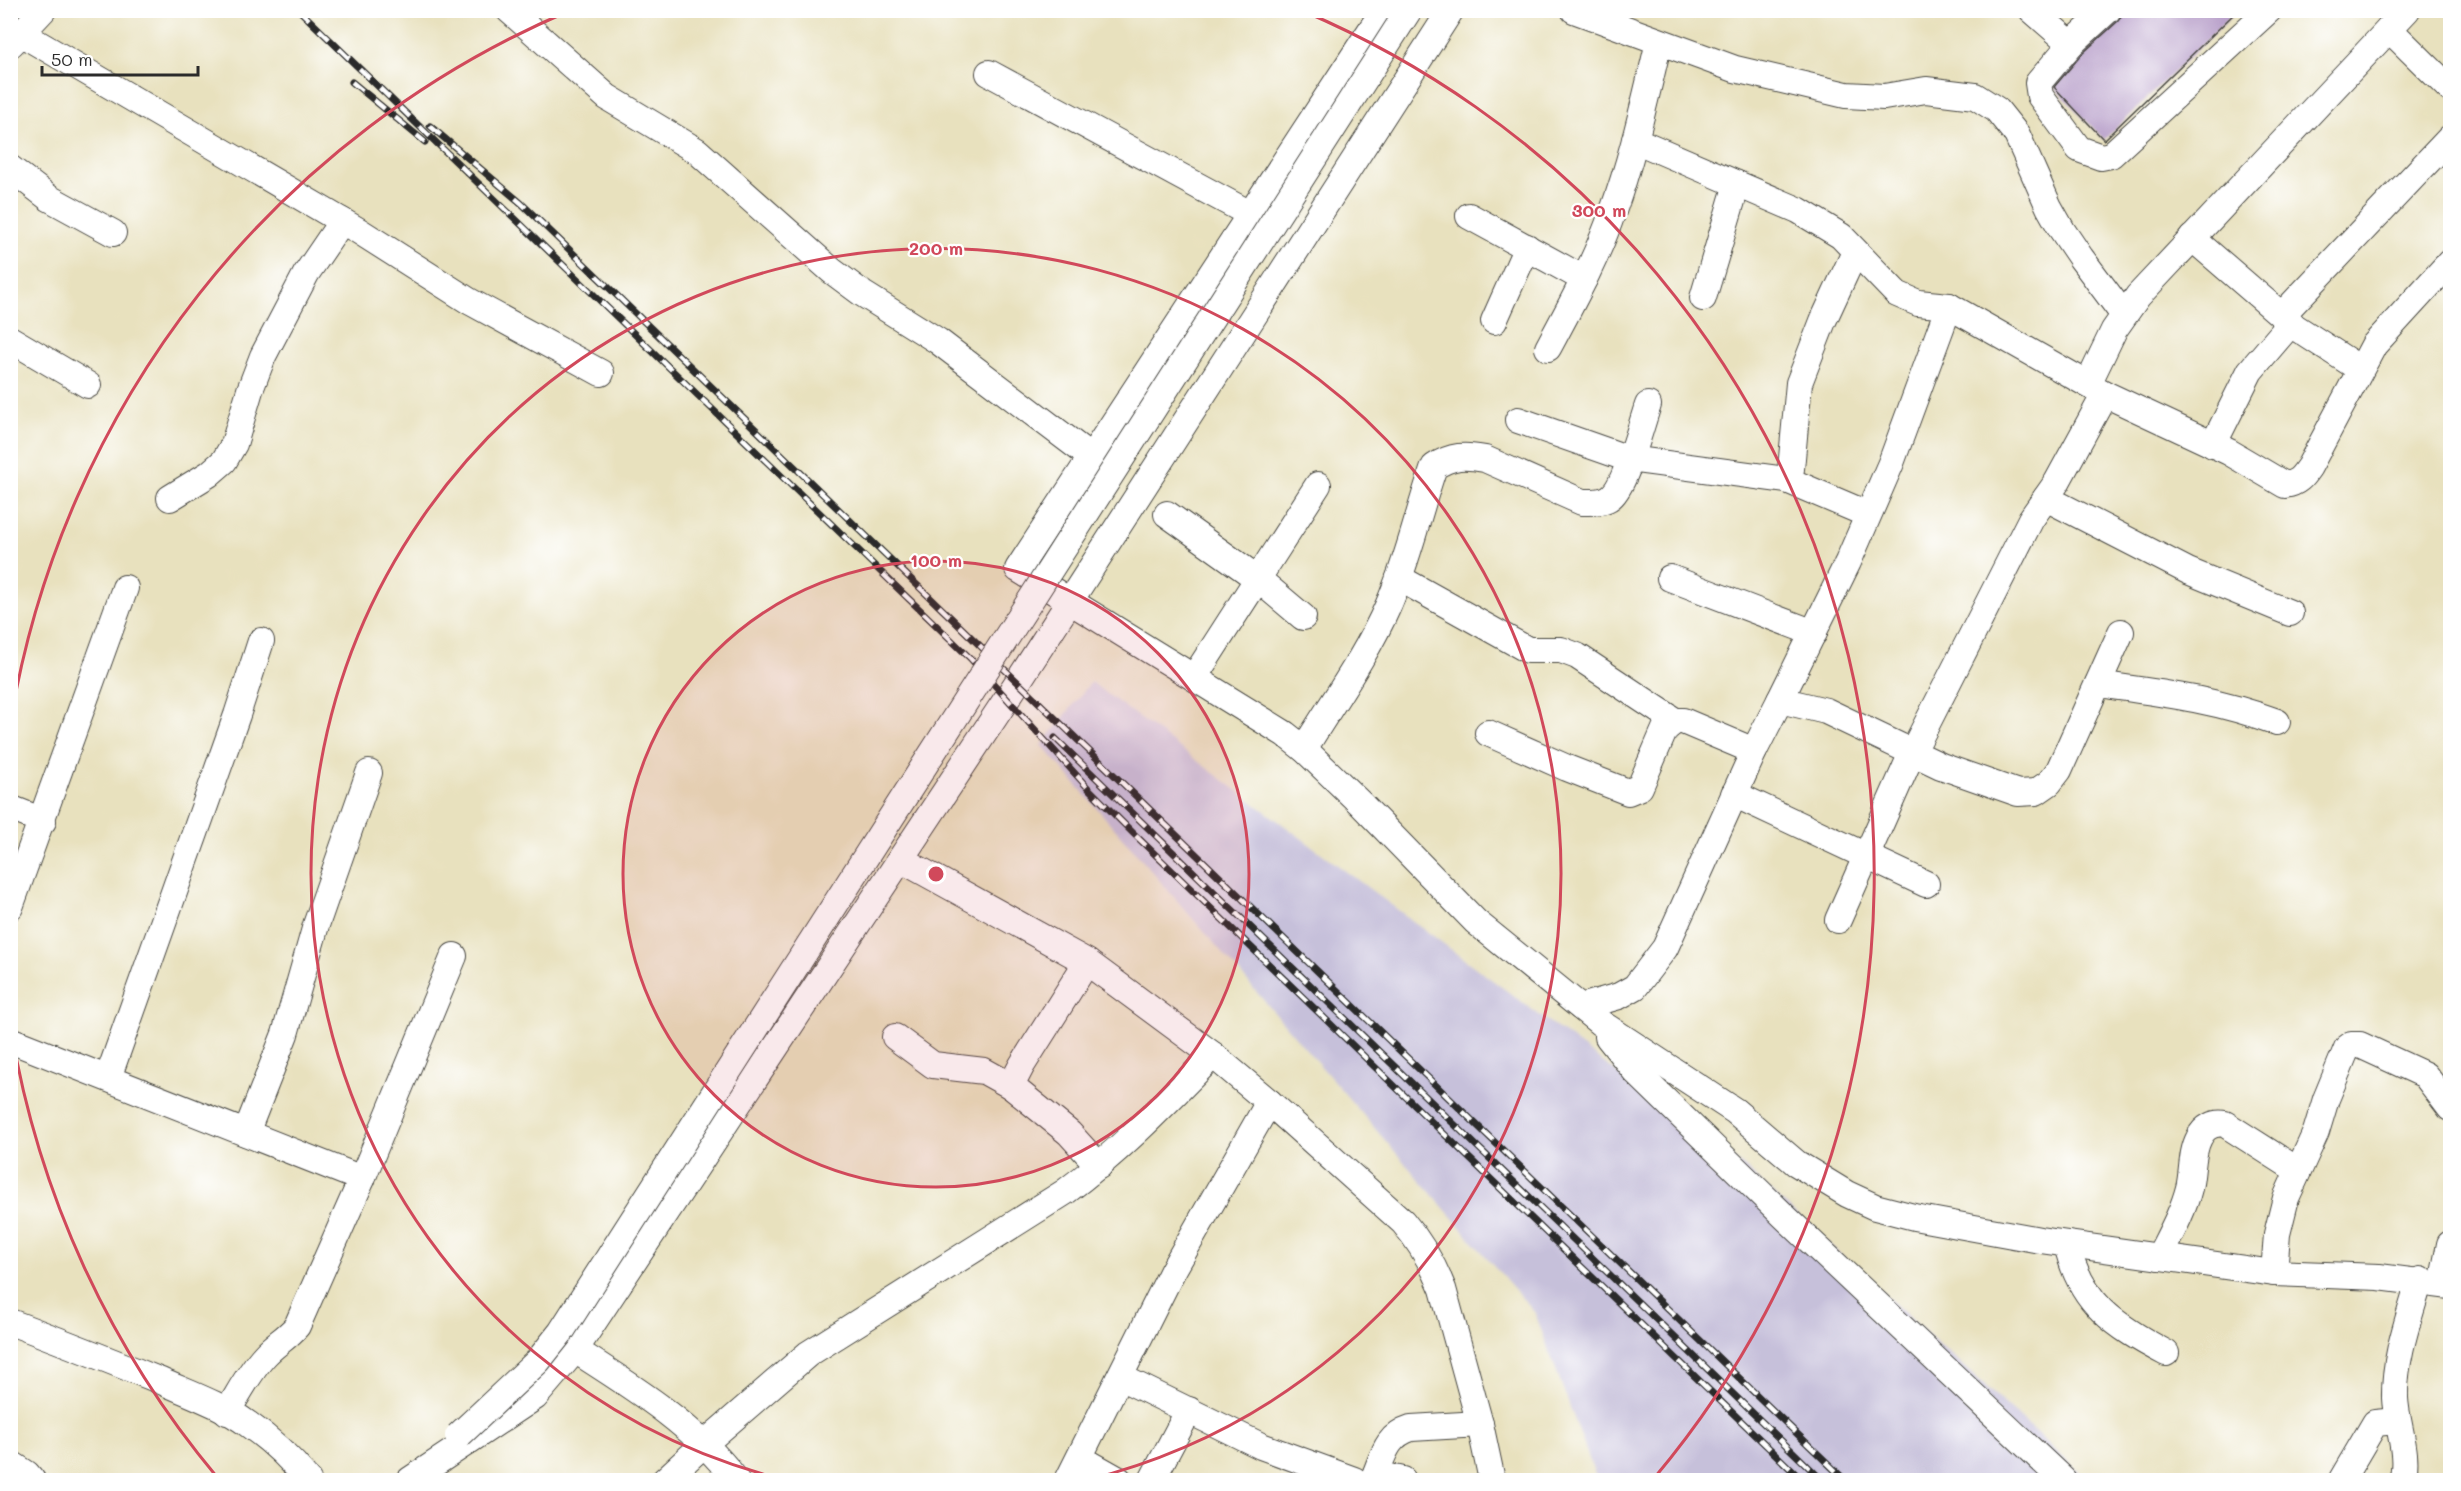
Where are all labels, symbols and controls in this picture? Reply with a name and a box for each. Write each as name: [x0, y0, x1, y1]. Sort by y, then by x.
scale bar: [42, 39, 198, 77]
text: 50 m: [51, 47, 93, 71]
text: 300 m: [1572, 198, 1626, 222]
text: 200 m: [909, 236, 963, 260]
text: 100 m: [910, 548, 962, 572]
centre of rings: [926, 864, 946, 884]

